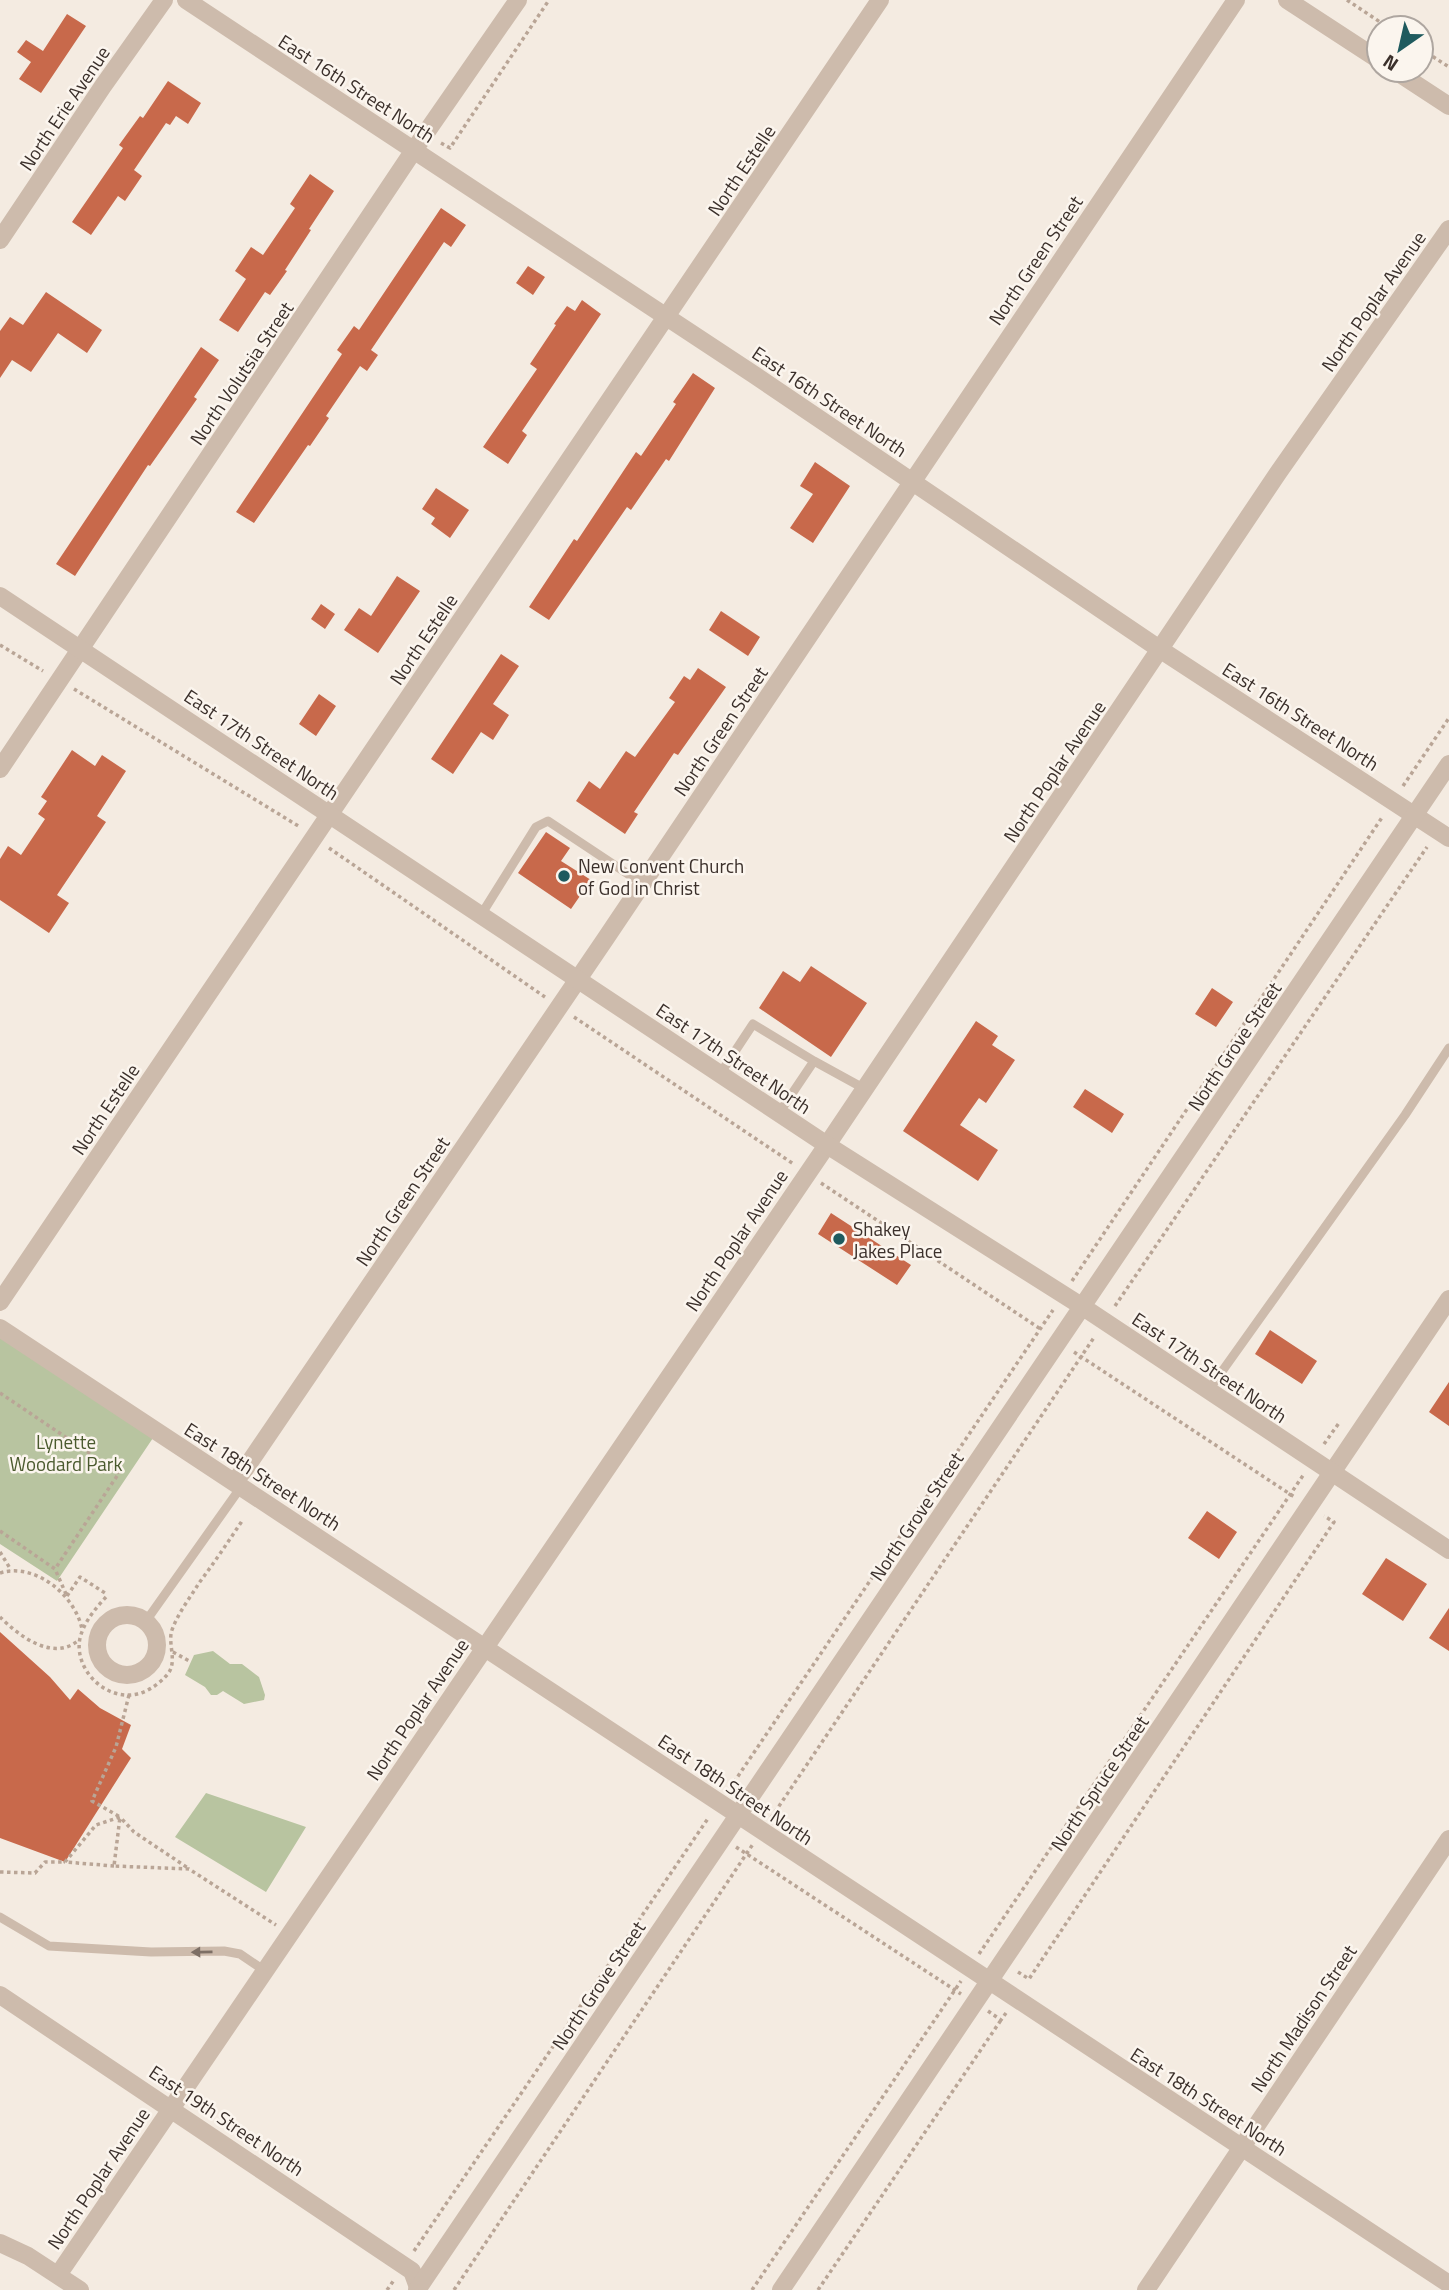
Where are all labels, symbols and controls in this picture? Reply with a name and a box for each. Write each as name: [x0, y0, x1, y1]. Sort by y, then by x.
north arrow: [1365, 14, 1435, 84]
street label: East 16th Street North: [273, 26, 441, 150]
street label: North Erie Avenue: [11, 40, 117, 176]
text: N: [1377, 48, 1404, 79]
street label: North Estelle: [700, 119, 782, 221]
street label: North Green Street: [981, 189, 1089, 331]
street label: North Poplar Avenue: [1314, 225, 1432, 377]
street label: North Volutsia Street: [182, 295, 300, 451]
street label: East 16th Street North: [747, 338, 913, 464]
street label: North Estelle: [382, 588, 464, 690]
street label: East 16th Street North: [1217, 654, 1385, 778]
street label: North Green Street: [666, 660, 774, 802]
street label: East 17th Street North: [179, 681, 345, 807]
street label: North Poplar Avenue: [996, 694, 1112, 848]
place label: New Convent Church of God in Christ: [578, 851, 744, 902]
marker: New Convent Church of God in Christ: [556, 868, 572, 884]
street label: North Grove Street: [1180, 975, 1288, 1116]
street label: East 17th Street North: [651, 995, 817, 1121]
street label: North Estelle: [64, 1058, 146, 1160]
street label: North Green Street: [348, 1130, 456, 1272]
street label: North Poplar Avenue: [678, 1163, 794, 1317]
place label: Shakey Jakes Place: [853, 1214, 942, 1265]
marker: Shakey Jakes Place: [831, 1231, 847, 1247]
street label: East 17th Street North: [1127, 1304, 1293, 1430]
street label: East 18th Street North: [179, 1414, 347, 1538]
park label: Lynette Woodard Park: [9, 1427, 123, 1478]
street label: North Grove Street: [862, 1445, 970, 1586]
street label: North Poplar Avenue: [359, 1632, 475, 1786]
street label: North Spruce Street: [1043, 1709, 1155, 1857]
street label: East 18th Street North: [653, 1726, 819, 1852]
street label: North Grove Street: [544, 1914, 652, 2055]
street label: North Madison Street: [1243, 1938, 1363, 2098]
one-way arrow: [191, 1946, 213, 1957]
street label: East 18th Street North: [1125, 2039, 1293, 2163]
street label: East 19th Street North: [144, 2057, 310, 2183]
street label: North Poplar Avenue: [40, 2101, 156, 2255]

